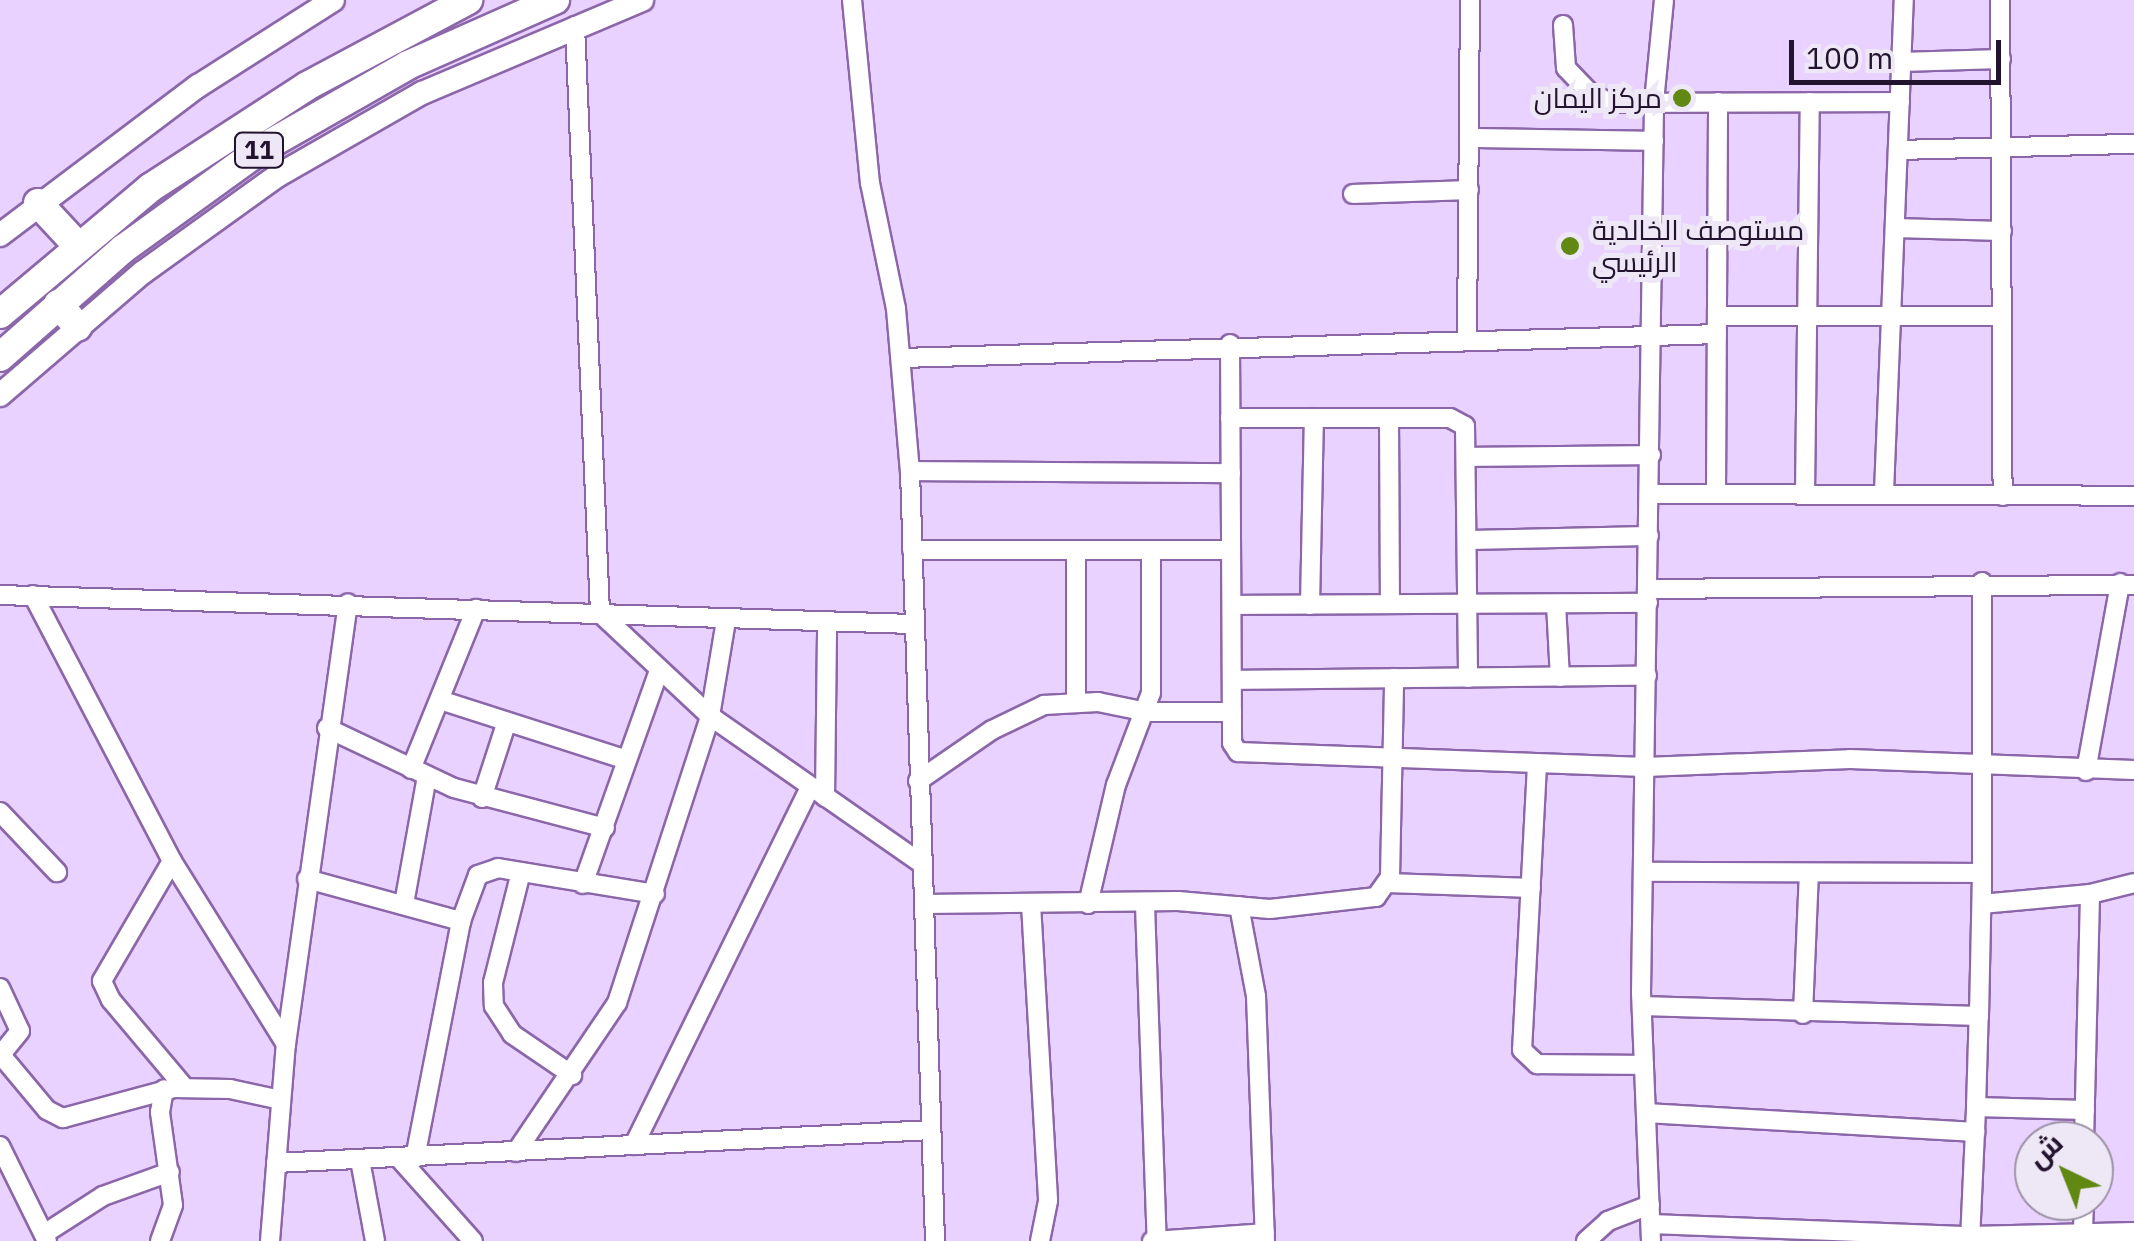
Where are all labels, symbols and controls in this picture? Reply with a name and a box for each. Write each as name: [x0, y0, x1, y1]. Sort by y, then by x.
scale bar: [1794, 20, 2006, 82]
text: 100 m: [1806, 38, 1893, 77]
place label: مركز اليمان: [1534, 81, 1662, 115]
marker: مركز اليمان: [1671, 87, 1693, 109]
road number: 11: [234, 130, 284, 170]
place label: مستوصف الخالدية الرئيسي: [1592, 213, 1804, 279]
marker: مستوصف الخالدية الرئيسي: [1557, 233, 1583, 259]
north arrow: [2014, 1121, 2114, 1221]
text: ش: [2019, 1124, 2070, 1176]

